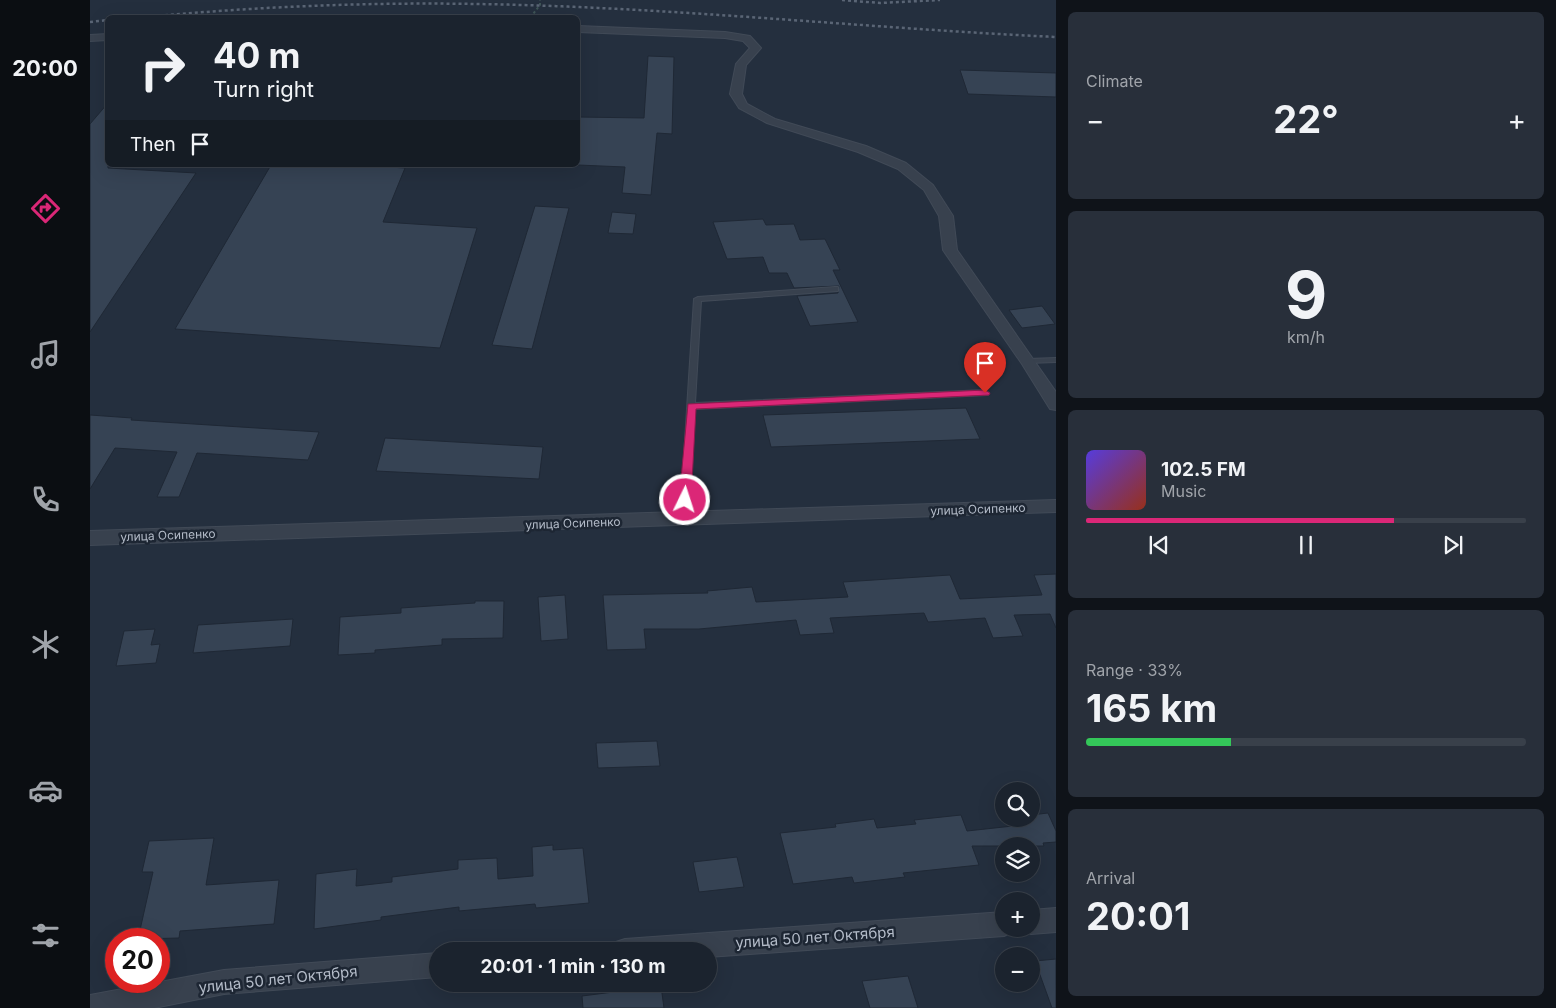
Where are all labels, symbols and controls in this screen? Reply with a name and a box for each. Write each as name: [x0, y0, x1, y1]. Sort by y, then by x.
text: 40 m: [213, 34, 301, 76]
icon: right: [130, 35, 195, 100]
text: 20:00: [12, 55, 78, 81]
text: Climate: [1086, 71, 1143, 91]
text: Turn right: [213, 76, 314, 102]
text: 22°: [1273, 96, 1339, 142]
text: −: [1086, 103, 1105, 137]
text: +: [1507, 103, 1526, 137]
icon: arrive: [186, 130, 214, 158]
text: Then: [130, 133, 176, 156]
icon: directions: [28, 191, 63, 226]
text: 9: [1285, 255, 1327, 334]
text: km/h: [1287, 327, 1325, 347]
icon: music: [28, 337, 63, 372]
pin: [964, 342, 1006, 393]
icon: arrive: [971, 349, 999, 377]
text: 102.5 FM: [1161, 458, 1246, 481]
position arrow: [658, 473, 710, 525]
text: Music: [1161, 481, 1206, 501]
icon: phone: [28, 482, 63, 517]
street label: улица Осипенко: [930, 500, 1026, 518]
street label: улица Осипенко: [525, 514, 621, 532]
street label: улица Осипенко: [120, 526, 216, 544]
icon: previous: [1145, 531, 1173, 559]
icon: pause: [1292, 531, 1320, 559]
icon: next: [1439, 531, 1467, 559]
icon: climate: [28, 627, 63, 662]
text: Range · 33%: [1086, 660, 1183, 680]
text: 165 km: [1086, 685, 1217, 731]
icon: car: [28, 773, 63, 808]
map controls: [995, 782, 1040, 992]
button: search: [995, 782, 1040, 827]
button: layers: [995, 837, 1040, 882]
text: Arrival: [1086, 868, 1135, 888]
button: +: [995, 892, 1040, 937]
text: 20:01: [1086, 893, 1190, 939]
icon: filters: [28, 918, 63, 953]
street label: улица 50 лет Октября: [735, 922, 895, 952]
speed limit sign: 20: [105, 928, 170, 993]
button: −: [995, 947, 1040, 992]
text: 20:01 · 1 min · 130 m: [481, 955, 665, 978]
street label: улица 50 лет Октября: [198, 961, 358, 997]

